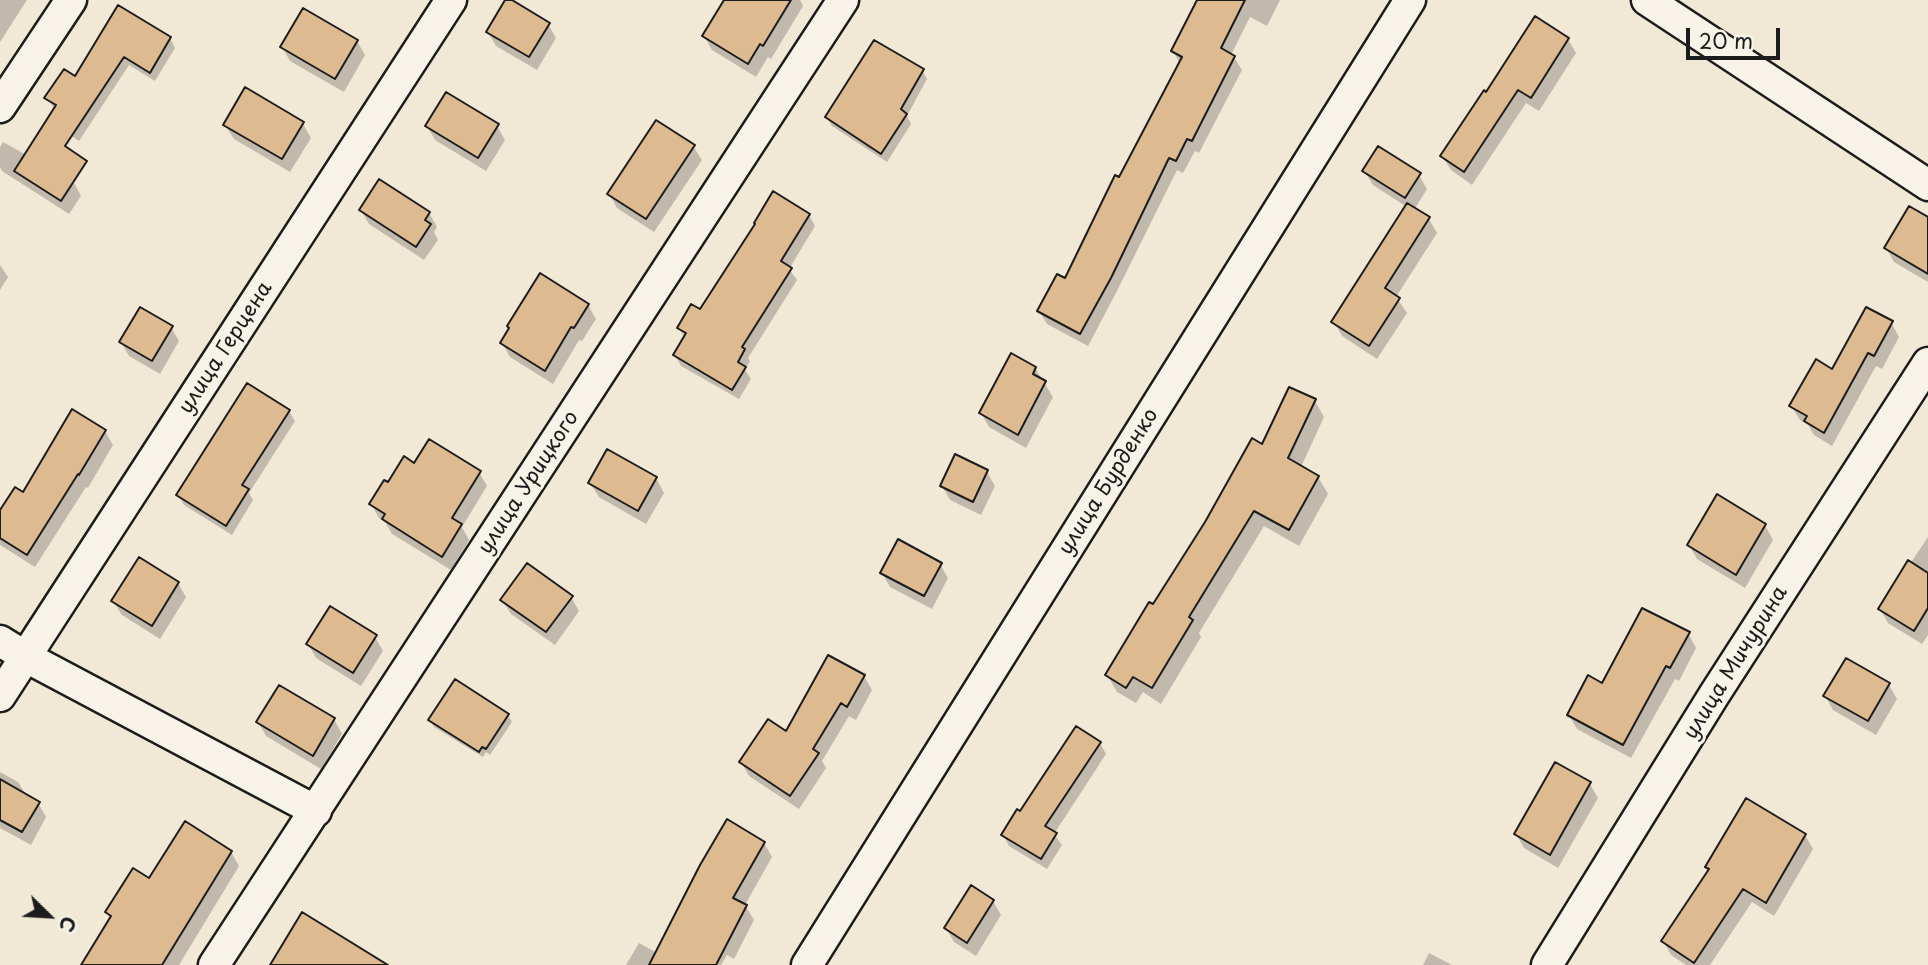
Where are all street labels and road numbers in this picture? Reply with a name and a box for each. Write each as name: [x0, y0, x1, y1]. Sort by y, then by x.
street label: улица Герцена: [174, 277, 278, 419]
street label: улица Бурденко: [1054, 404, 1164, 560]
street label: улица Урицкого: [473, 407, 585, 559]
street label: улица Мичурина: [1679, 582, 1793, 744]

